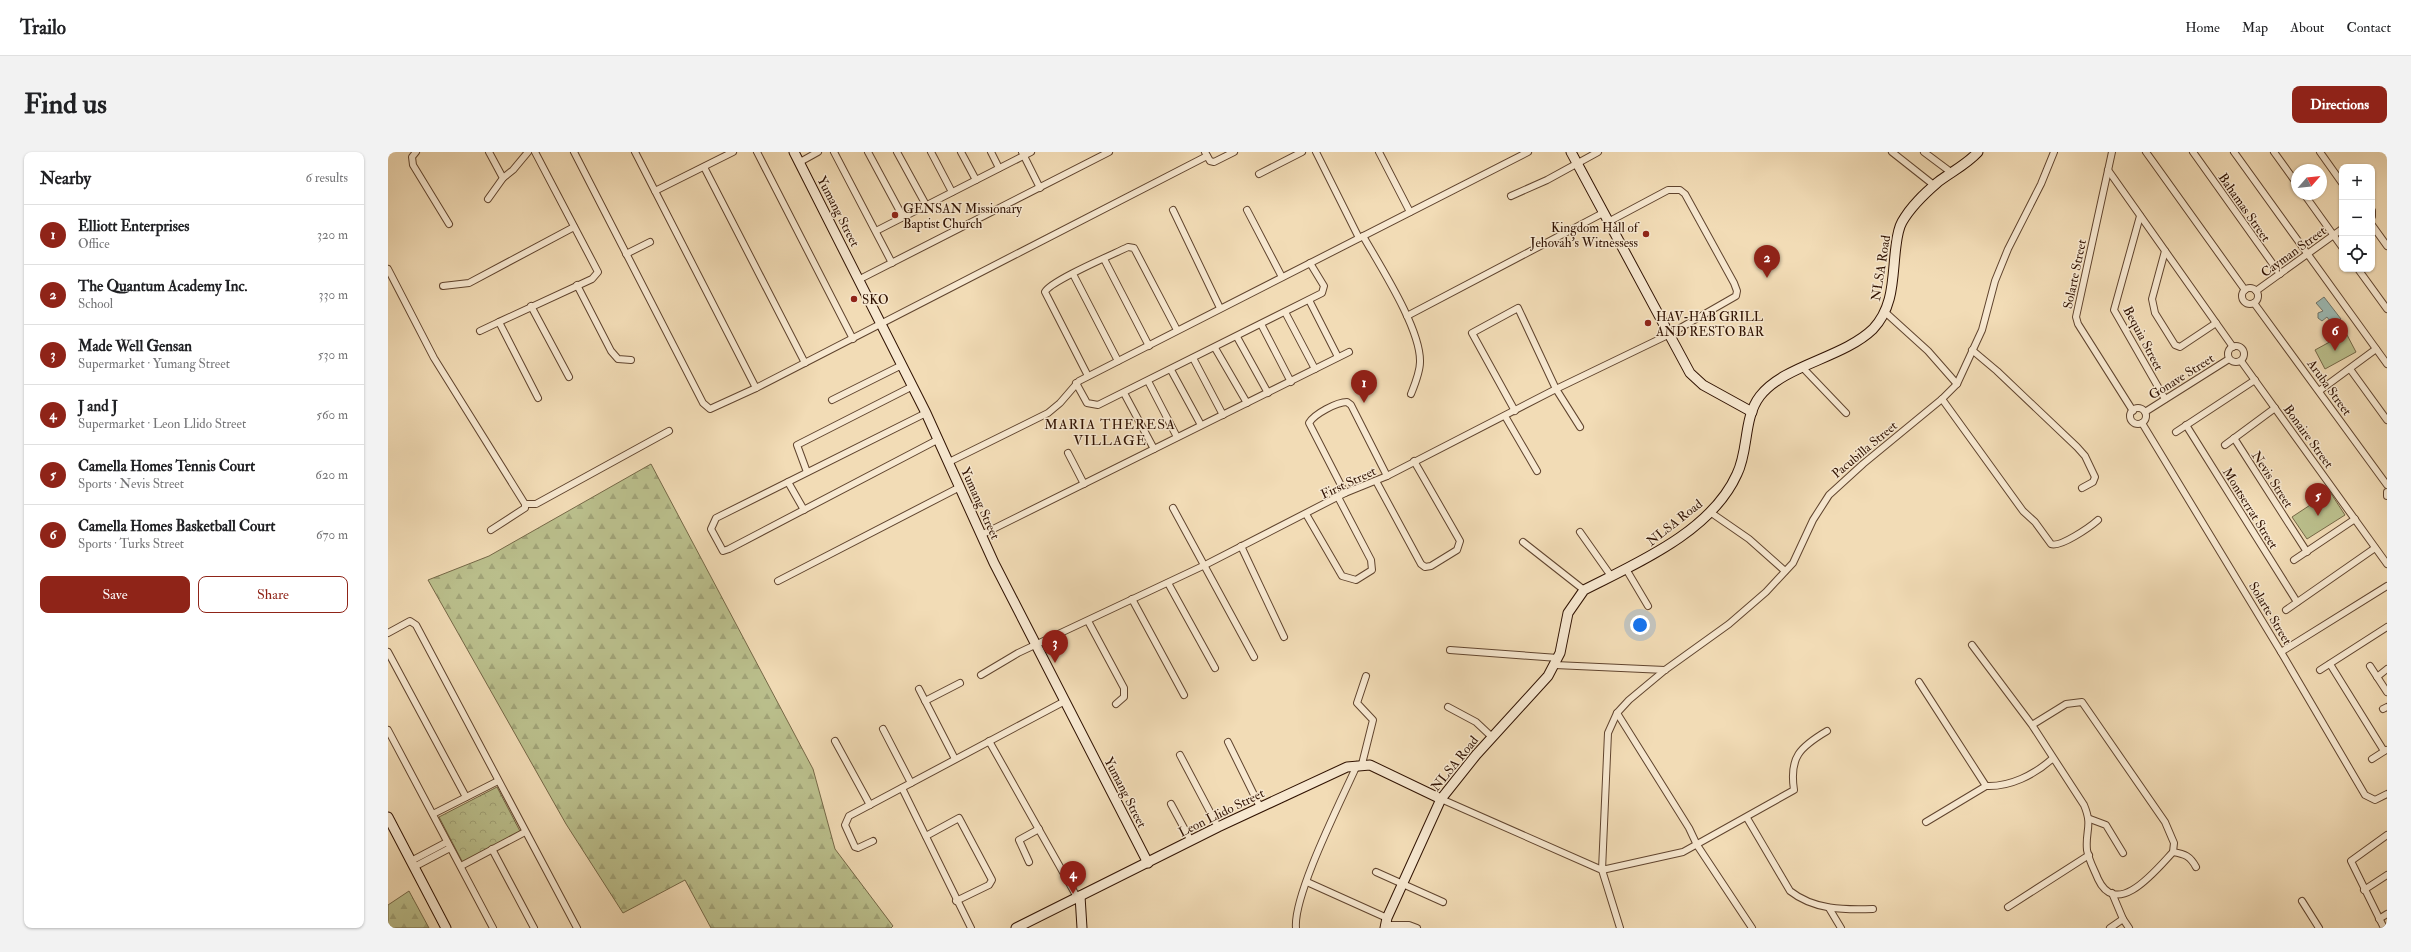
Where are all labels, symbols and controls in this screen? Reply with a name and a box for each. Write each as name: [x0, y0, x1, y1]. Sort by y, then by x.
text: Trailo: [20, 16, 66, 40]
text: Home: [2185, 19, 2220, 36]
text: Map: [2242, 19, 2268, 36]
text: About: [2290, 19, 2324, 36]
text: Contact: [2346, 19, 2391, 36]
button: Directions: [2292, 86, 2387, 123]
text: Find us: [24, 87, 107, 122]
north arrow: [2291, 164, 2327, 200]
map controls: [2339, 164, 2375, 272]
button: +: [2339, 164, 2375, 200]
text: Nearby: [40, 168, 91, 189]
text: 6 results: [305, 170, 348, 186]
street label: Bahamas Street: [2215, 170, 2274, 245]
street label: Yumang Street: [813, 173, 863, 249]
button: −: [2339, 200, 2375, 236]
place label: GENSAN Missionary Baptist Church: [903, 201, 1022, 233]
marker: GENSAN Missionary Baptist Church: [890, 210, 900, 220]
text: Elliott Enterprises: [78, 217, 189, 236]
place label: Kingdom Hall of Jehovah's Witnessess: [1529, 220, 1640, 251]
street label: Cayman Street: [2258, 223, 2330, 282]
text: 1: [51, 227, 55, 243]
text: 320 m: [317, 227, 348, 243]
marker: Kingdom Hall of Jehovah's Witnessess: [1641, 229, 1651, 239]
street label: NLSA Road: [1868, 233, 1894, 302]
text: Office: [78, 236, 110, 252]
button: locate: [2339, 236, 2375, 272]
street label: Solarte Street: [2060, 238, 2090, 310]
pin: 2: [1754, 245, 1780, 278]
text: The Quantum Academy Inc.: [78, 277, 247, 296]
text: 2: [50, 287, 56, 303]
text: 330 m: [319, 287, 348, 303]
place label: SKO: [862, 292, 888, 308]
marker: SKO: [849, 294, 859, 304]
text: School: [78, 296, 113, 312]
street label: Bequia Street: [2120, 304, 2167, 373]
place label: HAV-HAB GRILL AND RESTO BAR: [1655, 309, 1765, 340]
marker: HAV-HAB GRILL AND RESTO BAR: [1643, 318, 1653, 328]
pin: 6: [2322, 318, 2348, 351]
text: Made Well Gensan: [78, 337, 192, 356]
text: 3: [51, 347, 56, 363]
text: 530 m: [318, 347, 348, 363]
street label: Gonave Street: [2146, 350, 2217, 403]
text: Supermarket · Yumang Street: [78, 356, 230, 372]
street label: Aruba Street: [2303, 356, 2355, 419]
pin: 1: [1351, 370, 1377, 403]
text: J and J: [78, 397, 118, 416]
street label: Bonaire Street: [2280, 402, 2337, 471]
text: 4: [49, 407, 57, 423]
text: 560 m: [316, 407, 348, 423]
text: Supermarket · Leon Llido Street: [78, 416, 246, 432]
district label: MARIA THERESA VILLAGE: [1044, 416, 1176, 449]
street label: Pacubilla Street: [1829, 418, 1901, 482]
street label: Nevis Street: [2248, 448, 2296, 511]
text: Camella Homes Tennis Court: [78, 457, 255, 476]
street label: First Street: [1318, 463, 1379, 503]
street label: Yumang Street: [957, 465, 1003, 542]
street label: Montserrat Street: [2219, 465, 2281, 552]
text: 5: [50, 467, 56, 483]
text: 620 m: [315, 467, 348, 483]
text: Sports · Nevis Street: [78, 476, 184, 492]
pin: 5: [2305, 483, 2331, 516]
street label: NLSA Road: [1644, 496, 1706, 550]
text: Camella Homes Basketball Court: [78, 517, 275, 536]
text: 6: [50, 527, 56, 543]
text: 670 m: [316, 527, 348, 543]
text: Sports · Turks Street: [78, 536, 184, 552]
button: Save: [40, 576, 190, 613]
button: Share: [198, 576, 348, 613]
street label: Solarte Street: [2245, 579, 2295, 648]
your location: [1630, 615, 1650, 635]
pin: 3: [1042, 630, 1068, 663]
street label: NLSA Road: [1428, 732, 1482, 794]
street label: Yumang Street: [1100, 754, 1150, 830]
street label: Leon Llido Street: [1176, 785, 1267, 841]
pin: 4: [1060, 861, 1086, 894]

